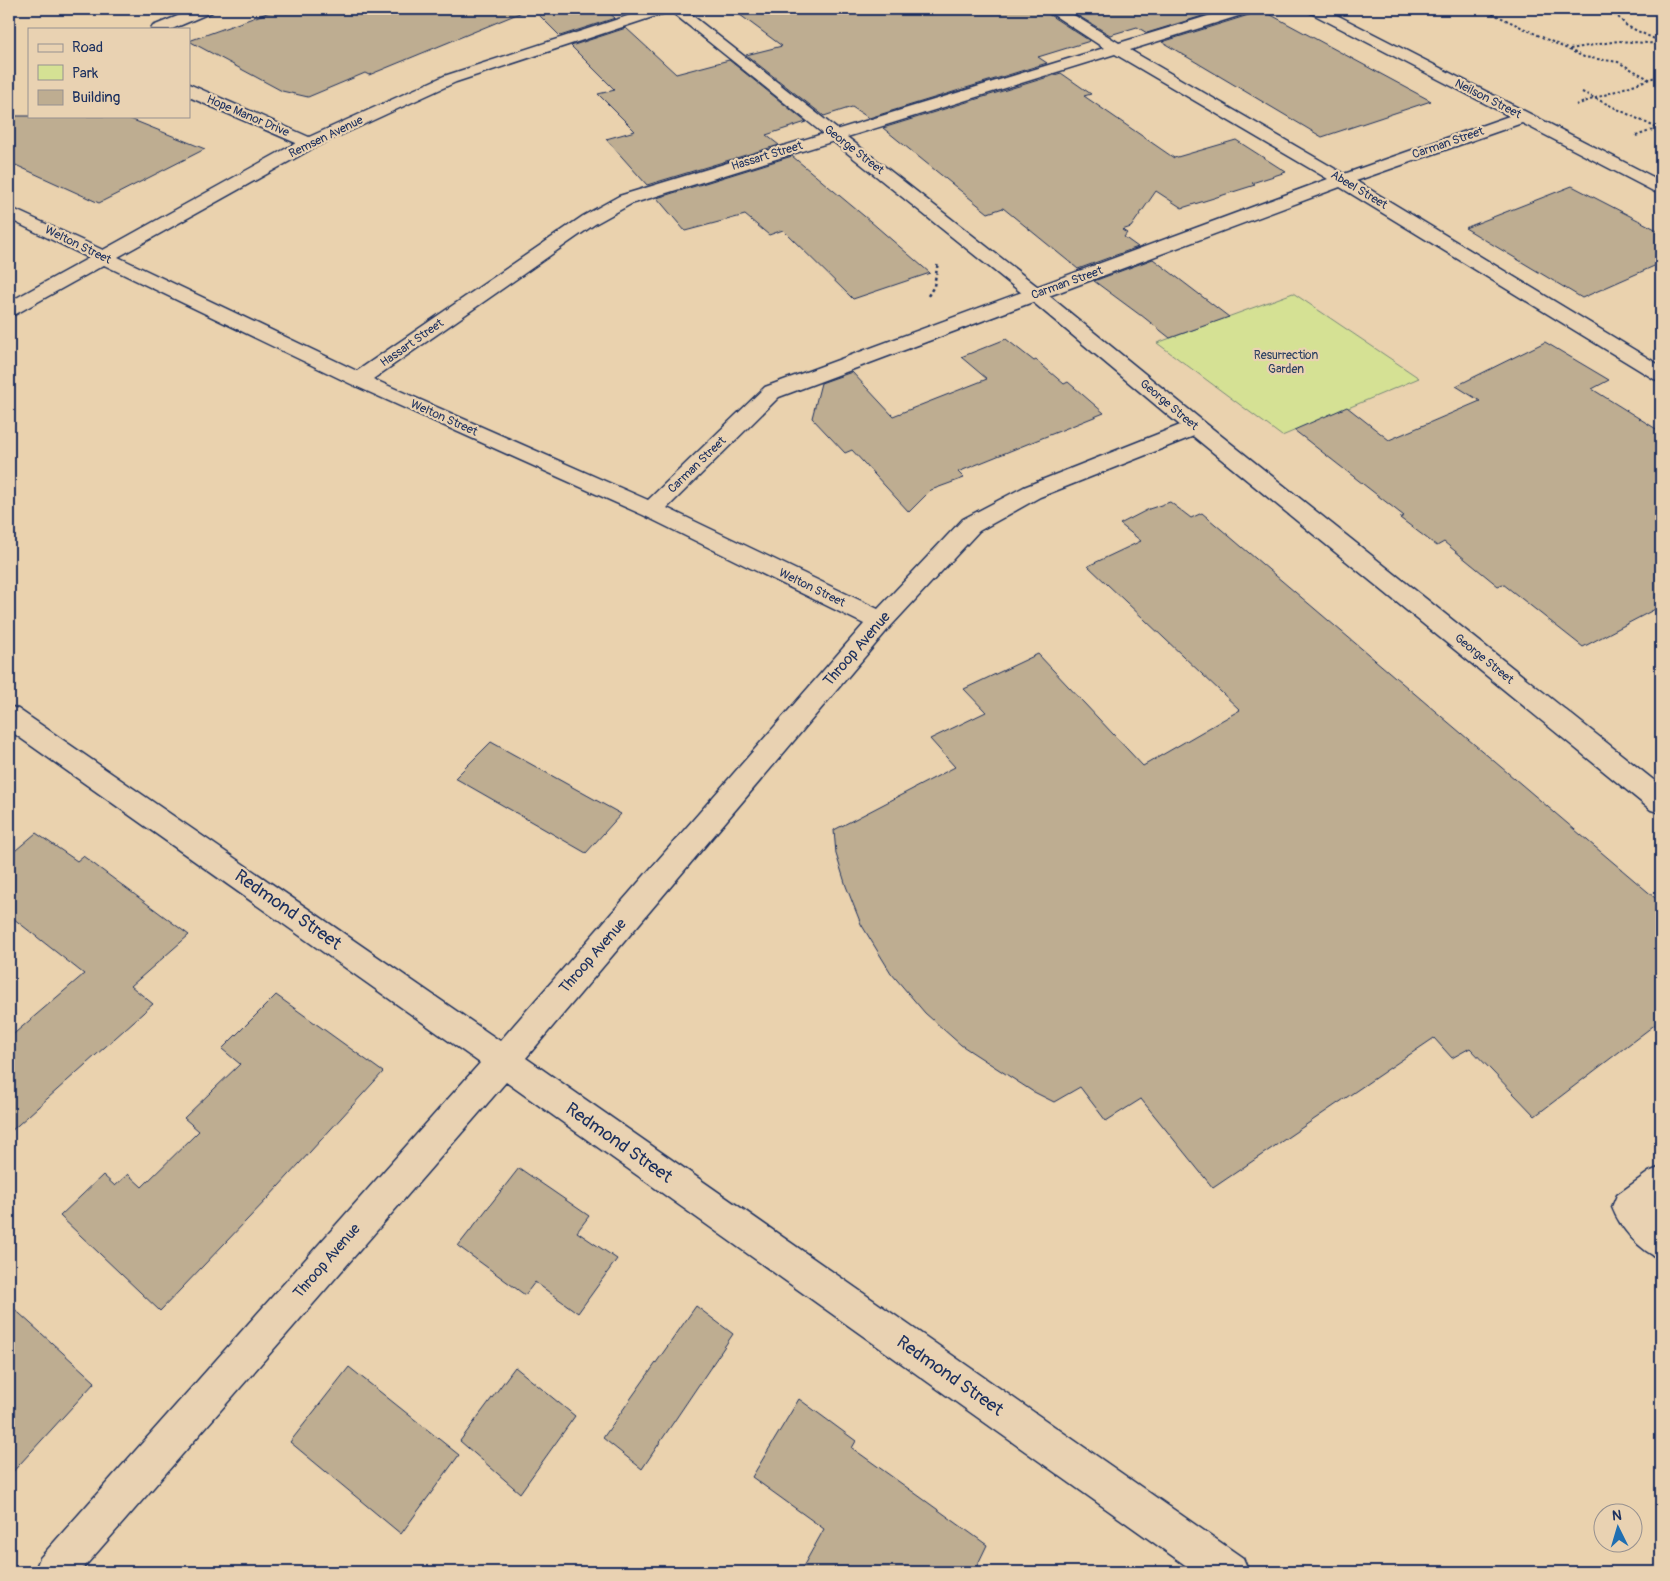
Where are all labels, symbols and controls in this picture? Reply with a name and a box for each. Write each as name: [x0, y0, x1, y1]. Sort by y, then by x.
legend: [28, 28, 190, 118]
text: Road: [72, 38, 103, 57]
text: Park: [72, 64, 99, 83]
street label: Neilson Street: [1452, 76, 1524, 122]
text: Building: [72, 88, 120, 107]
street label: Hope Manor Drive: [204, 92, 292, 140]
street label: Remsen Avenue: [287, 113, 366, 161]
street label: George Street: [821, 122, 887, 178]
street label: Carman Street: [1410, 124, 1486, 162]
street label: Hassart Street: [730, 138, 805, 174]
street label: Abeel Street: [1328, 167, 1390, 213]
street label: Welton Street: [42, 222, 114, 268]
street label: Carman Street: [1029, 263, 1105, 303]
street label: Hassart Street: [377, 316, 447, 370]
park label: Resurrection Garden: [1254, 348, 1318, 377]
street label: George Street: [1137, 376, 1201, 434]
street label: Welton Street: [408, 396, 480, 440]
street label: Carman Street: [665, 433, 729, 496]
street label: Welton Street: [776, 565, 848, 611]
street label: Throop Avenue: [819, 607, 895, 690]
street label: George Street: [1451, 631, 1517, 687]
street label: Redmond Street: [230, 865, 347, 956]
street label: Throop Avenue: [555, 914, 631, 997]
street label: Redmond Street: [561, 1098, 678, 1189]
street label: Throop Avenue: [289, 1219, 365, 1302]
street label: Redmond Street: [892, 1331, 1009, 1422]
north arrow: [1592, 1504, 1642, 1554]
text: N: [1611, 1507, 1622, 1524]

